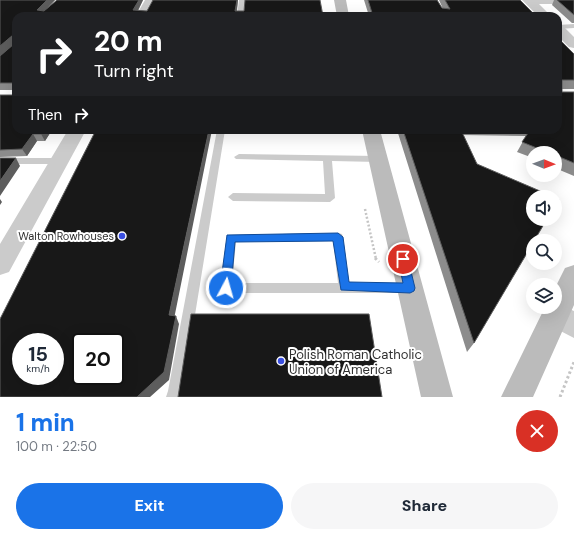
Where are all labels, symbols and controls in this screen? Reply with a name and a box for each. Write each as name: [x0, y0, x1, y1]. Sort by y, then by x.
text: 20 m: [94, 23, 163, 60]
icon: right: [28, 28, 80, 80]
text: Turn right: [94, 59, 174, 83]
icon: right: [70, 104, 92, 126]
text: Then: [28, 105, 62, 125]
north arrow: [526, 146, 562, 182]
map controls: [526, 146, 562, 314]
button: sound: [526, 190, 562, 226]
place label: Walton Rowhouses: [18, 229, 114, 243]
marker: Walton Rowhouses: [117, 231, 127, 241]
button: search: [526, 234, 562, 270]
pin: [386, 242, 420, 276]
icon: arrive: [392, 248, 414, 270]
position arrow: [205, 267, 247, 309]
button: layers: [526, 278, 562, 314]
speed limit sign: 20: [72, 333, 124, 385]
text: 15: [28, 341, 48, 367]
place label: Polish Roman Catholic Union of America: [289, 346, 422, 378]
marker: Polish Roman Catholic Union of America: [276, 356, 286, 366]
text: km/h: [26, 362, 50, 375]
text: 1 min: [16, 407, 75, 438]
button: close: [516, 410, 558, 452]
text: 100 m · 22:50: [16, 438, 97, 455]
button: Exit: [16, 483, 283, 529]
button: Share: [291, 483, 558, 529]

